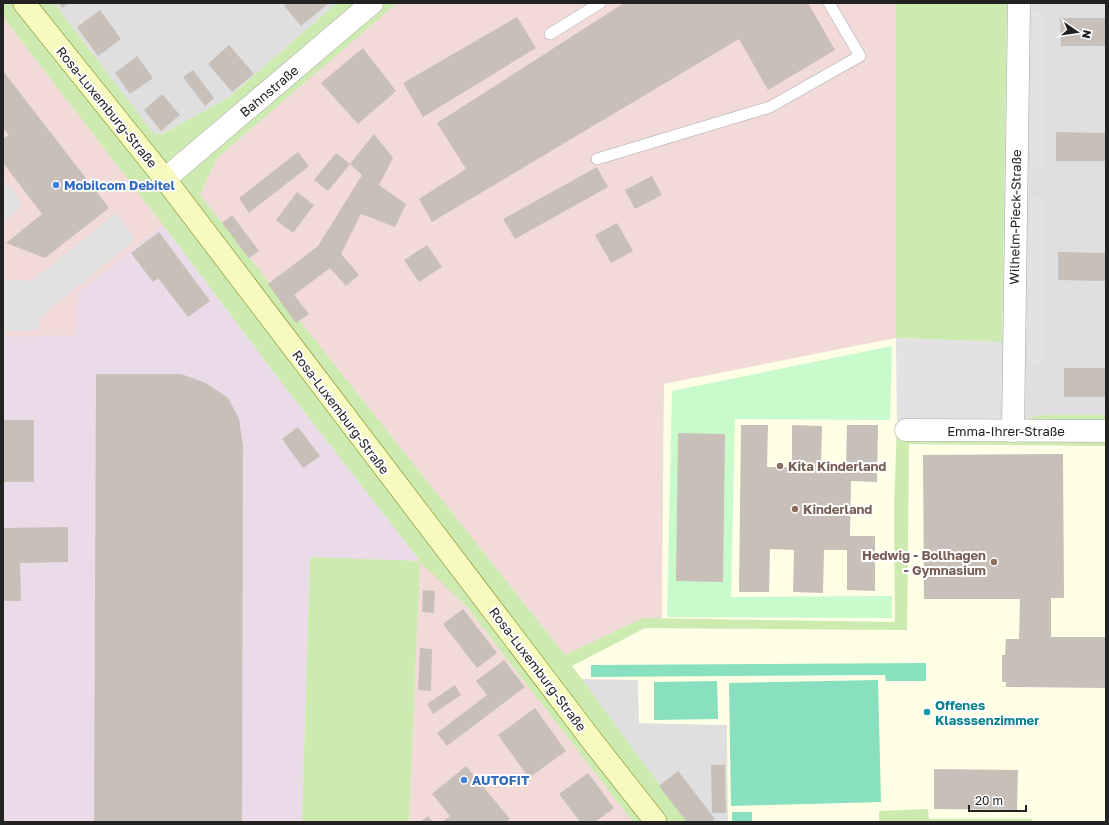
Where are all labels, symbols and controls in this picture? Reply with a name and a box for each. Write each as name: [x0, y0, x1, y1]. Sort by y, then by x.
north arrow: [1057, 12, 1097, 52]
text: N: [1080, 29, 1095, 40]
street label: Rosa-Luxemburg-Straße: [53, 43, 161, 171]
street label: Bahnstraße: [236, 62, 302, 120]
street label: Wilhelm-Pieck-Straße: [1006, 149, 1024, 285]
place label: Mobilcom Debitel: [64, 177, 176, 193]
marker: Mobilcom Debitel: [51, 180, 61, 190]
street label: Rosa-Luxemburg-Straße: [289, 347, 393, 477]
street label: Emma-Ihrer-Straße: [947, 423, 1065, 439]
place label: Kita Kinderland: [788, 458, 886, 474]
marker: Kita Kinderland: [775, 461, 785, 471]
place label: Kinderland: [803, 501, 872, 517]
marker: Kinderland: [790, 504, 800, 514]
place label: Hedwig - Bollhagen - Gymnasium: [862, 547, 986, 578]
marker: Hedwig - Bollhagen - Gymnasium: [989, 557, 999, 567]
street label: Rosa-Luxemburg-Straße: [486, 604, 590, 734]
place label: Offenes Klasssenzimmer: [935, 697, 1039, 728]
marker: Offenes Klasssenzimmer: [922, 707, 932, 717]
place label: AUTOFIT: [472, 772, 530, 788]
marker: AUTOFIT: [459, 775, 469, 785]
scale bar: [969, 787, 1026, 813]
text: 20 m: [975, 793, 1003, 808]

